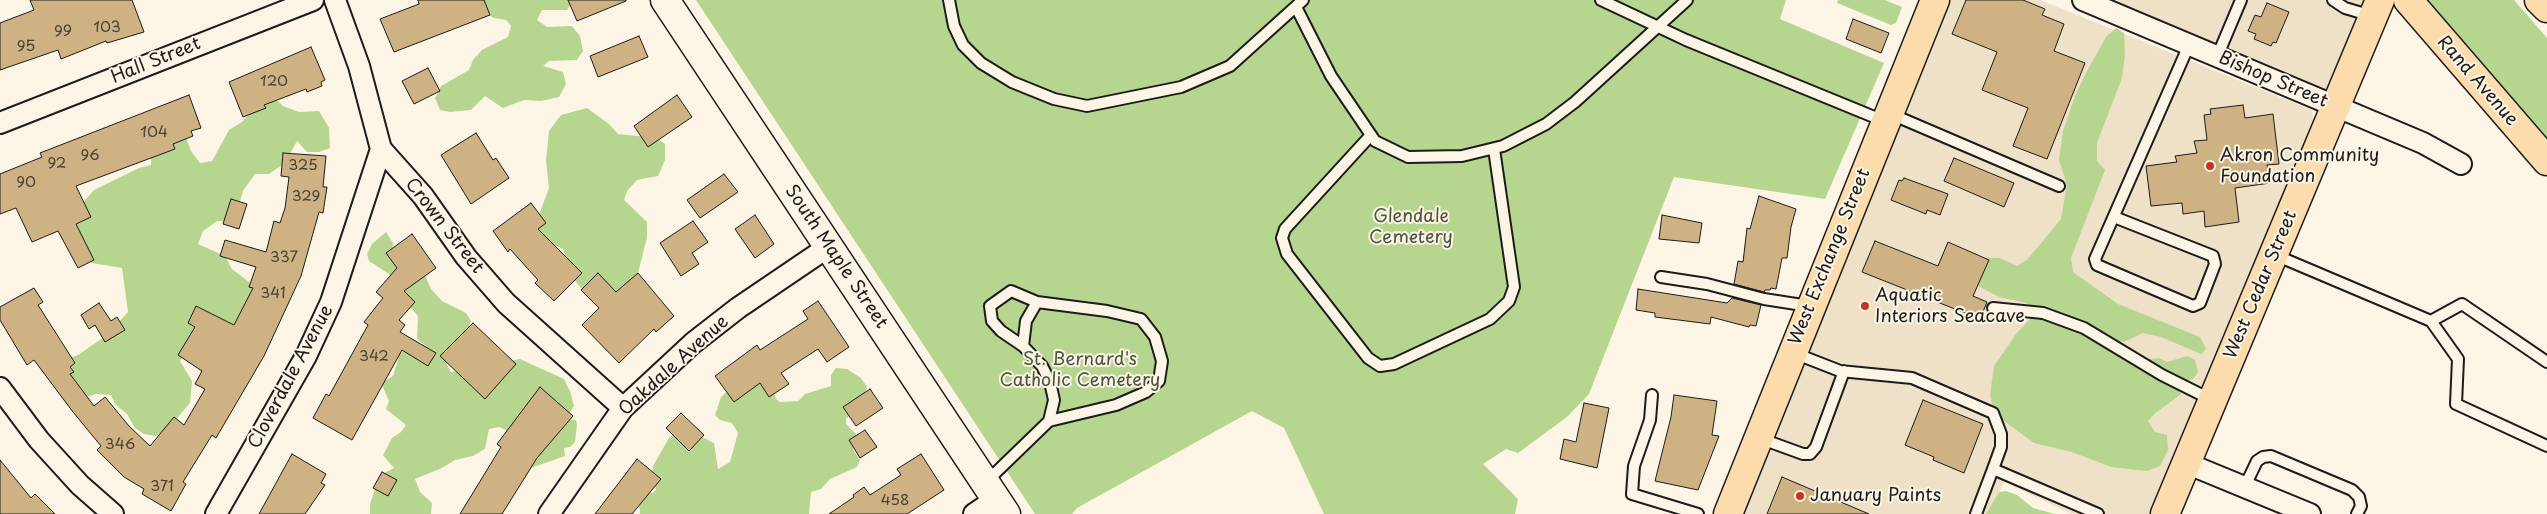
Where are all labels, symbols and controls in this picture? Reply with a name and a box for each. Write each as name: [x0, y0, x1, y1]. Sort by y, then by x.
house number: 103: [93, 19, 121, 37]
house number: 99: [54, 23, 72, 41]
street label: Rand Avenue: [2432, 32, 2522, 130]
street label: Hall Street: [108, 33, 204, 89]
house number: 95: [17, 38, 35, 56]
street label: Bishop Street: [2215, 47, 2331, 113]
house number: 120: [260, 73, 288, 91]
house number: 104: [140, 124, 168, 142]
place label: Akron Community Foundation: [2220, 145, 2379, 188]
house number: 96: [81, 147, 99, 165]
house number: 92: [48, 155, 66, 173]
house number: 325: [288, 157, 318, 175]
marker: Akron Community Foundation: [2204, 160, 2216, 172]
street label: West Exchange Street: [1785, 166, 1875, 348]
house number: 90: [16, 174, 36, 192]
street label: Crown Street: [400, 174, 488, 278]
street label: South Maple Street: [780, 181, 892, 333]
house number: 329: [292, 188, 320, 206]
park label: Glendale Cemetery: [1369, 206, 1453, 248]
street label: West Cedar Street: [2220, 207, 2302, 363]
house number: 337: [270, 249, 298, 267]
house number: 341: [260, 285, 286, 303]
place label: Aquatic Interiors Seacave: [1875, 285, 2025, 328]
marker: Aquatic Interiors Seacave: [1859, 300, 1871, 312]
street label: Cloverdale Avenue: [244, 302, 338, 452]
street label: Oakdale Avenue: [615, 311, 733, 421]
house number: 342: [359, 348, 389, 366]
park label: St. Bernard's Catholic Cemetery: [1000, 349, 1160, 392]
house number: 346: [105, 436, 135, 454]
house number: 371: [150, 478, 174, 496]
place label: January Paints: [1810, 485, 1941, 507]
marker: January Paints: [1794, 490, 1806, 502]
house number: 458: [881, 492, 909, 510]

